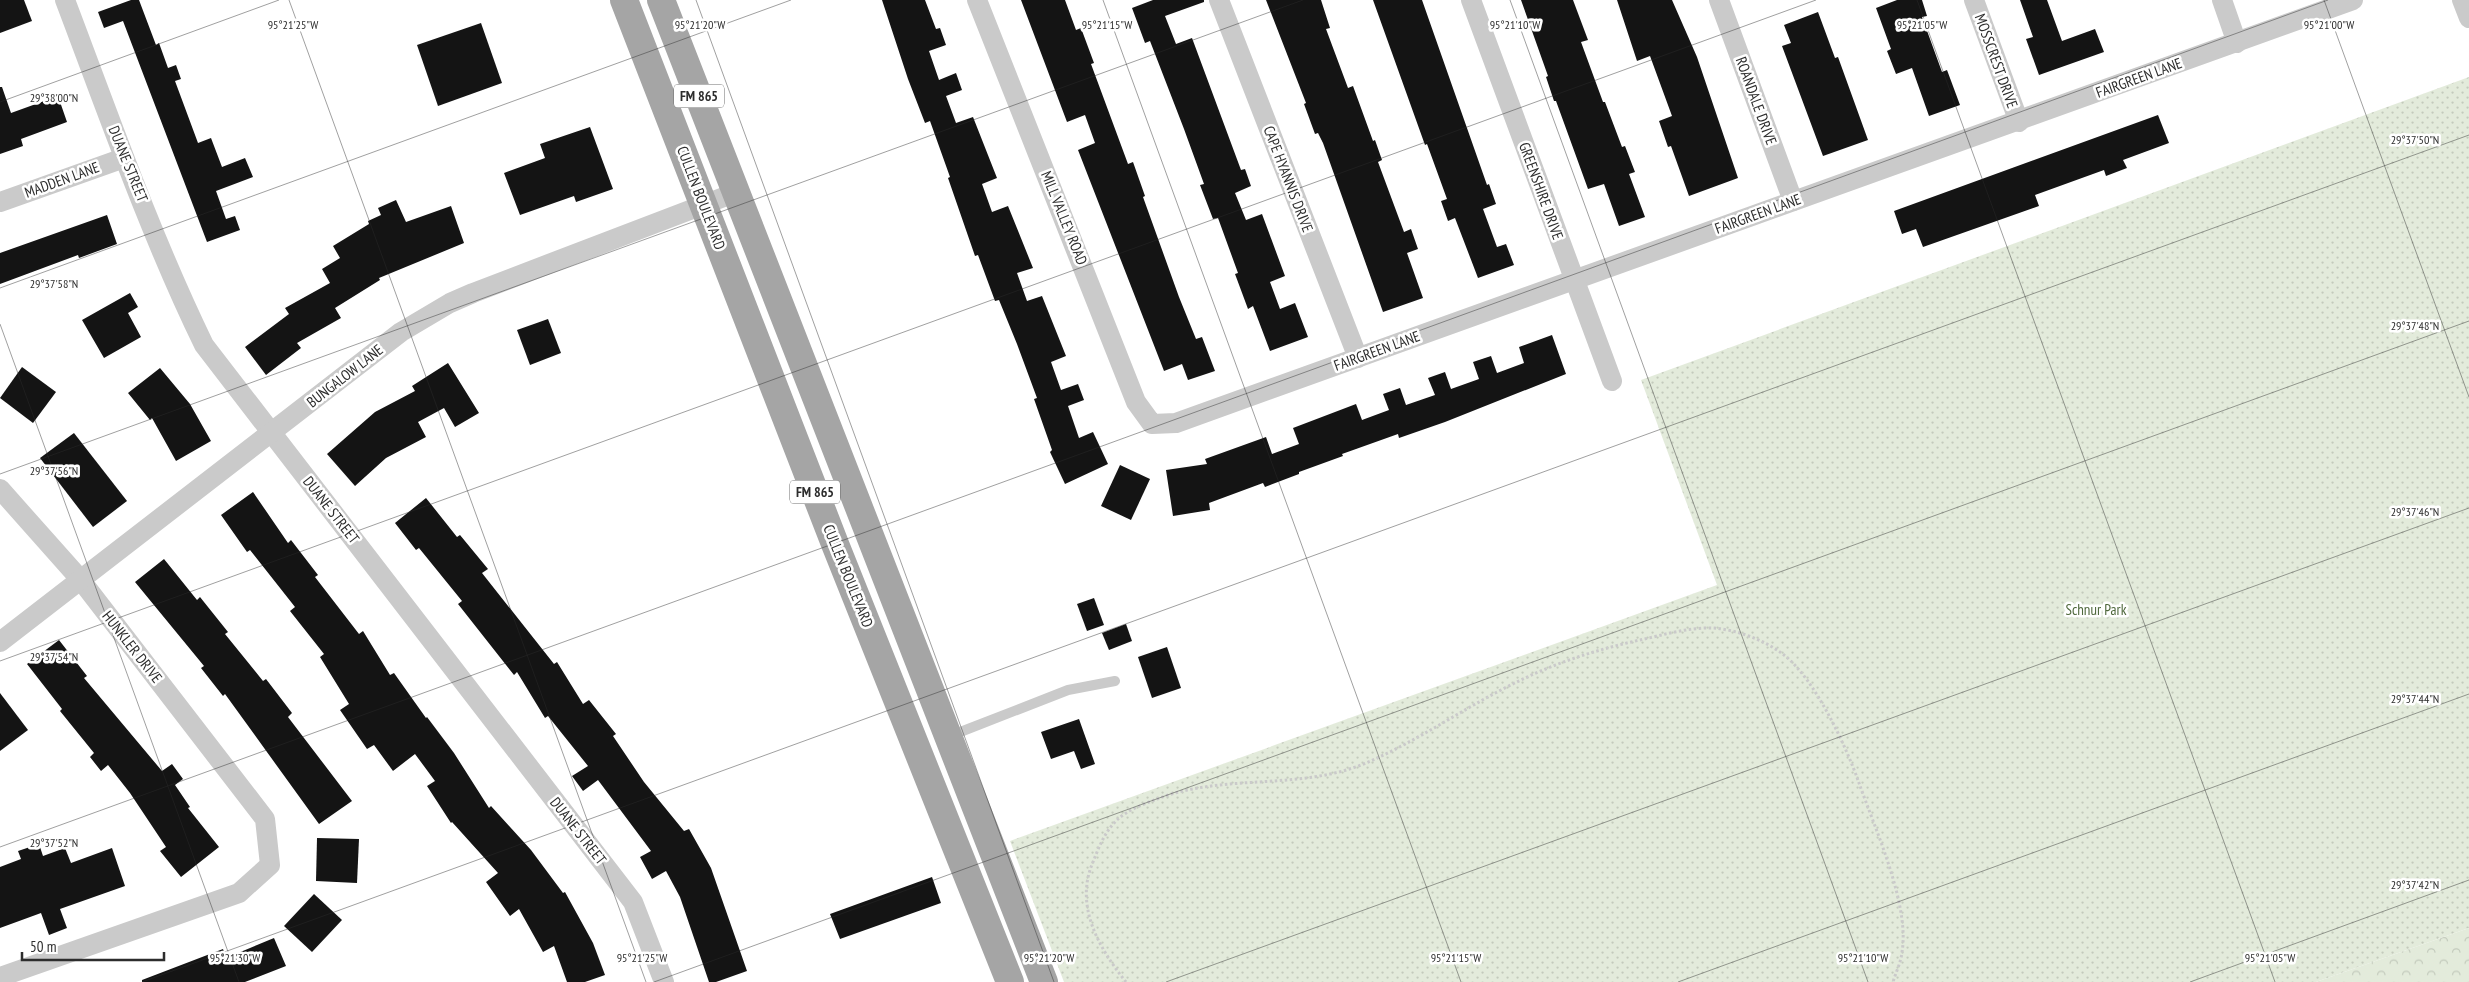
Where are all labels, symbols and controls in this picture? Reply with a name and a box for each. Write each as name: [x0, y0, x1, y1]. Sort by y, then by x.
street label: MOSSCREST DRIVE: [1971, 11, 2022, 111]
text: 95°21'25"W: [268, 17, 318, 32]
text: 95°21'20"W: [675, 17, 725, 32]
text: 95°21'15"W: [1082, 17, 1132, 32]
text: 95°21'10"W: [1490, 17, 1540, 32]
text: 95°21'05"W: [1897, 17, 1947, 32]
text: 95°21'00"W: [2304, 17, 2354, 32]
street label: FAIRGREEN LANE: [2093, 53, 2184, 102]
street label: ROANDALE DRIVE: [1732, 54, 1781, 147]
road number: FM 865: [674, 84, 724, 108]
text: 29°38'00"N: [30, 90, 78, 105]
street label: DUANE STREET: [105, 123, 152, 205]
street label: CAPE HYANNIS DRIVE: [1259, 123, 1317, 235]
text: 29°37'50"N: [2391, 132, 2439, 147]
street label: GREENSHIRE DRIVE: [1515, 140, 1568, 242]
street label: CULLEN BOULEVARD: [673, 143, 730, 252]
street label: MADDEN LANE: [22, 157, 102, 202]
street label: MILL VALLEY ROAD: [1037, 168, 1092, 268]
street label: FAIRGREEN LANE: [1712, 189, 1803, 238]
text: 29°37'58"N: [30, 276, 78, 291]
text: 29°37'48"N: [2391, 318, 2439, 333]
street label: FAIRGREEN LANE: [1331, 326, 1422, 375]
street label: BUNGALOW LANE: [303, 340, 387, 411]
text: 29°37'56"N: [30, 463, 78, 478]
street label: DUANE STREET: [299, 472, 364, 547]
road number: FM 865: [790, 481, 840, 504]
text: 29°37'46"N: [2391, 504, 2439, 519]
street label: CULLEN BOULEVARD: [819, 522, 878, 630]
park label: Schnur Park: [2065, 600, 2127, 619]
street label: HUNKLER DRIVE: [98, 607, 166, 687]
text: 29°37'54"N: [30, 649, 78, 664]
text: 29°37'44"N: [2391, 691, 2439, 706]
street label: DUANE STREET: [546, 793, 611, 868]
text: 29°37'52"N: [30, 835, 78, 850]
text: 29°37'42"N: [2391, 877, 2439, 892]
scale bar: [22, 930, 165, 962]
text: 50 m: [30, 937, 56, 956]
text: 95°21'30"W: [210, 950, 260, 965]
text: 95°21'25"W: [617, 950, 667, 965]
text: 95°21'20"W: [1024, 950, 1074, 965]
text: 95°21'15"W: [1431, 950, 1481, 965]
text: 95°21'10"W: [1838, 950, 1888, 965]
text: 95°21'05"W: [2245, 950, 2295, 965]

